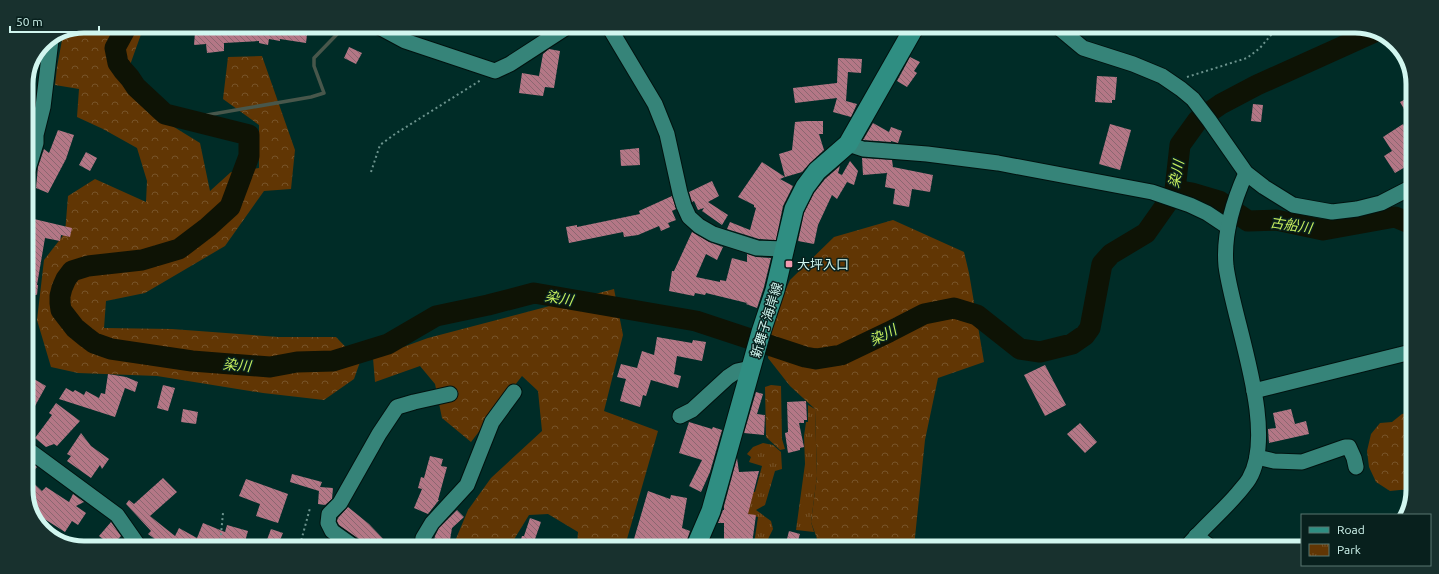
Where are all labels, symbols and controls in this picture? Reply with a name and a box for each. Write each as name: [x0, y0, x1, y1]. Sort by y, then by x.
scale bar: [10, 8, 99, 34]
text: 50 m: [16, 15, 43, 28]
water label: 染川: [1165, 157, 1187, 189]
water label: 古船川: [1269, 214, 1315, 236]
place label: 大坪入口: [797, 257, 849, 271]
marker: 大坪入口: [784, 259, 794, 269]
street label: 新舞子海岸線: [748, 281, 784, 359]
water label: 染川: [544, 288, 576, 309]
water label: 染川: [867, 321, 901, 348]
water label: 染川: [222, 356, 254, 374]
legend: [1301, 514, 1431, 566]
text: Road: [1337, 523, 1365, 536]
text: Park: [1337, 543, 1361, 556]

